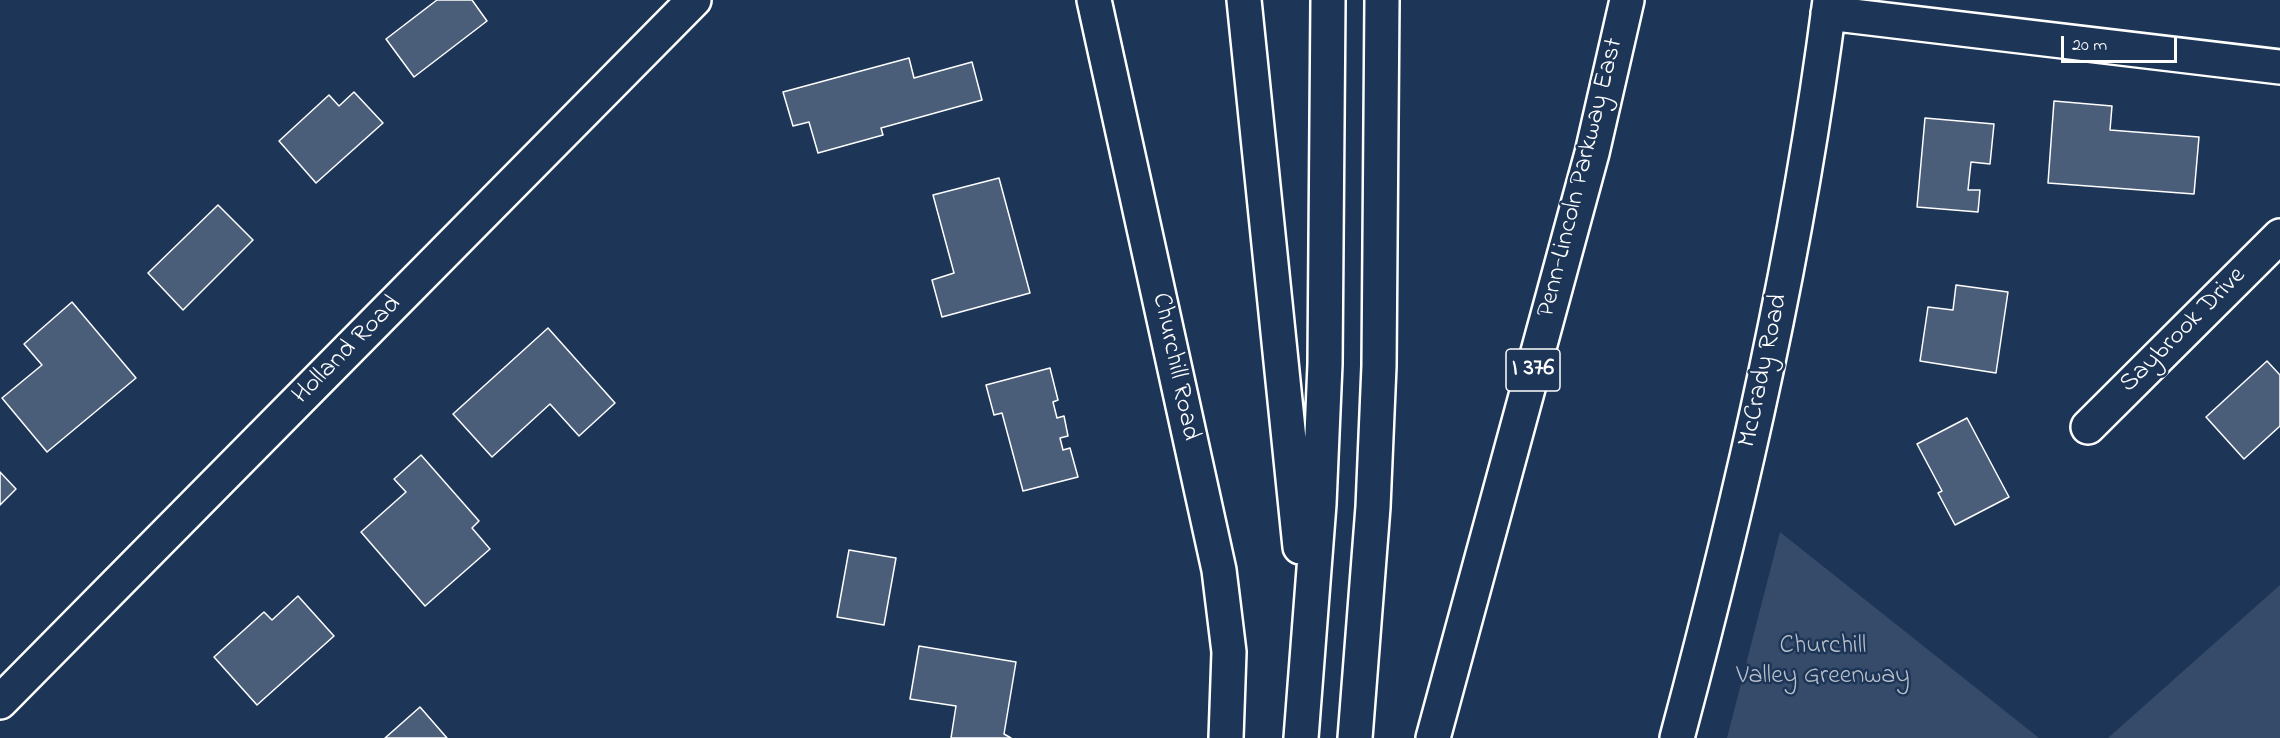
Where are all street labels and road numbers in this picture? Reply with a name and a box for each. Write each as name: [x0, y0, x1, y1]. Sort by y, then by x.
street label: Penn-Lincoln Parkway East: [1532, 35, 1632, 321]
street label: Saybrook Drive: [2114, 261, 2254, 401]
street label: Holland Road: [287, 290, 409, 412]
street label: Churchill Road: [1143, 290, 1205, 444]
street label: McCrady Road: [1734, 292, 1796, 450]
road number: I 376: [1506, 349, 1560, 391]

